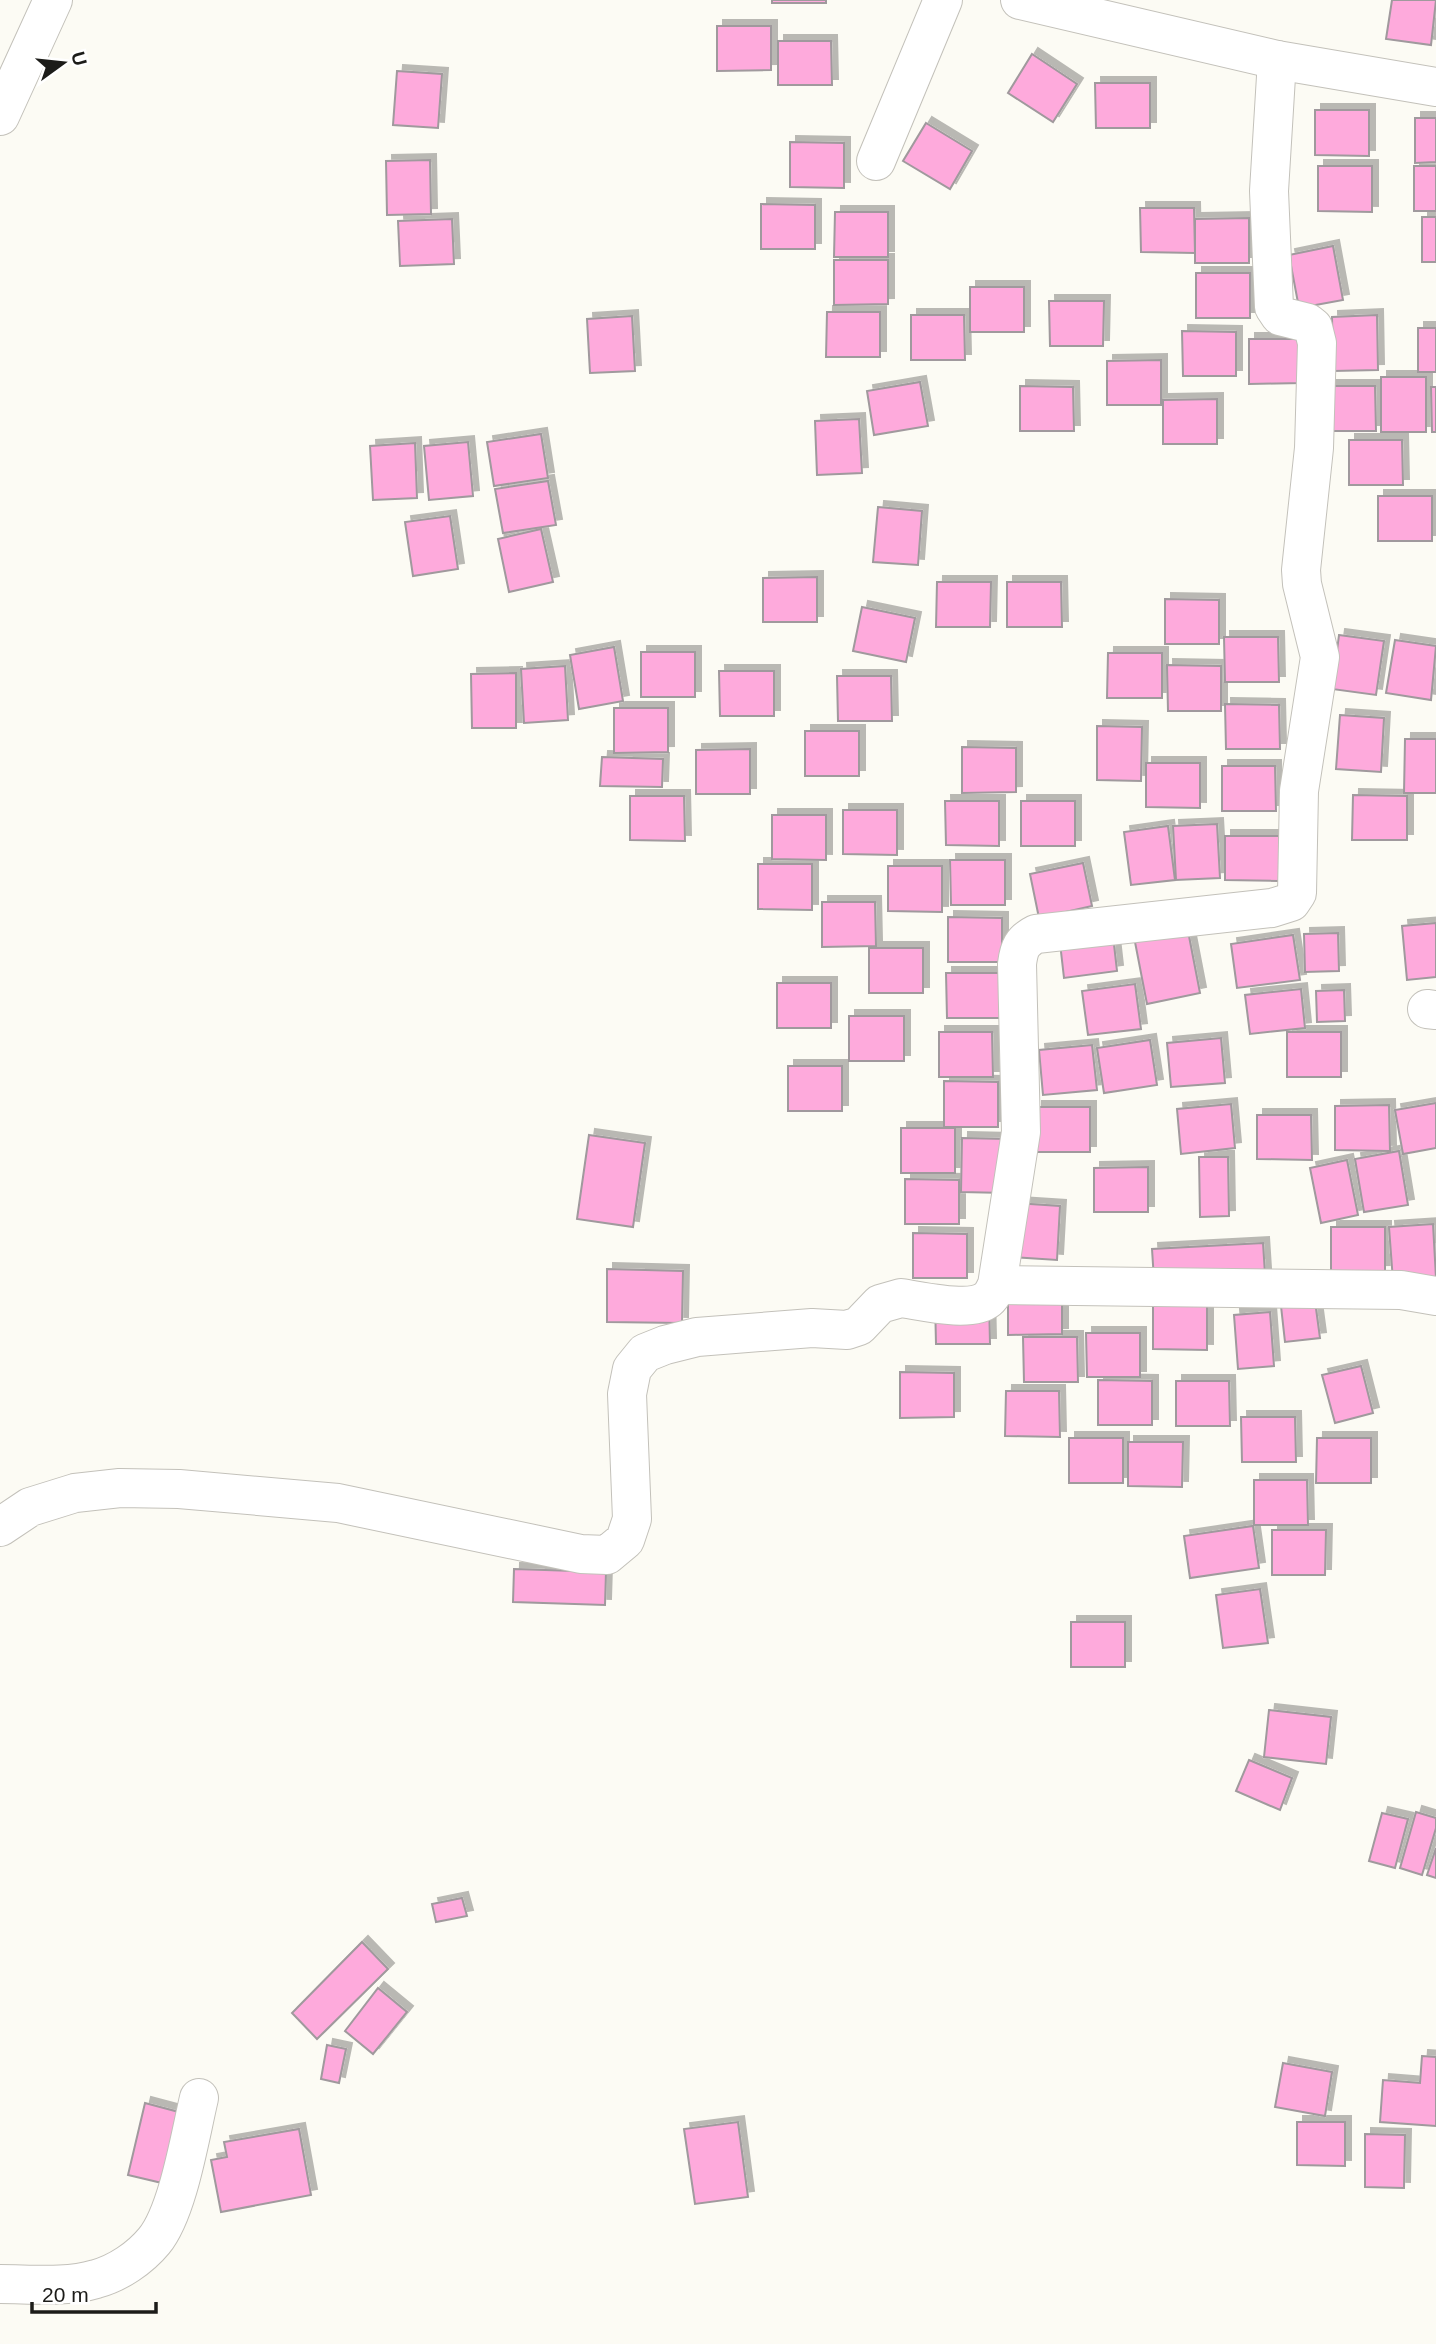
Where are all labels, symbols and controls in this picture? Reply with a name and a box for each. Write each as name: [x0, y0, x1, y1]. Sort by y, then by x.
north arrow: [28, 28, 98, 98]
text: U: [67, 49, 91, 68]
scale bar: [32, 2270, 156, 2314]
text: 20 m: [42, 2283, 89, 2306]

